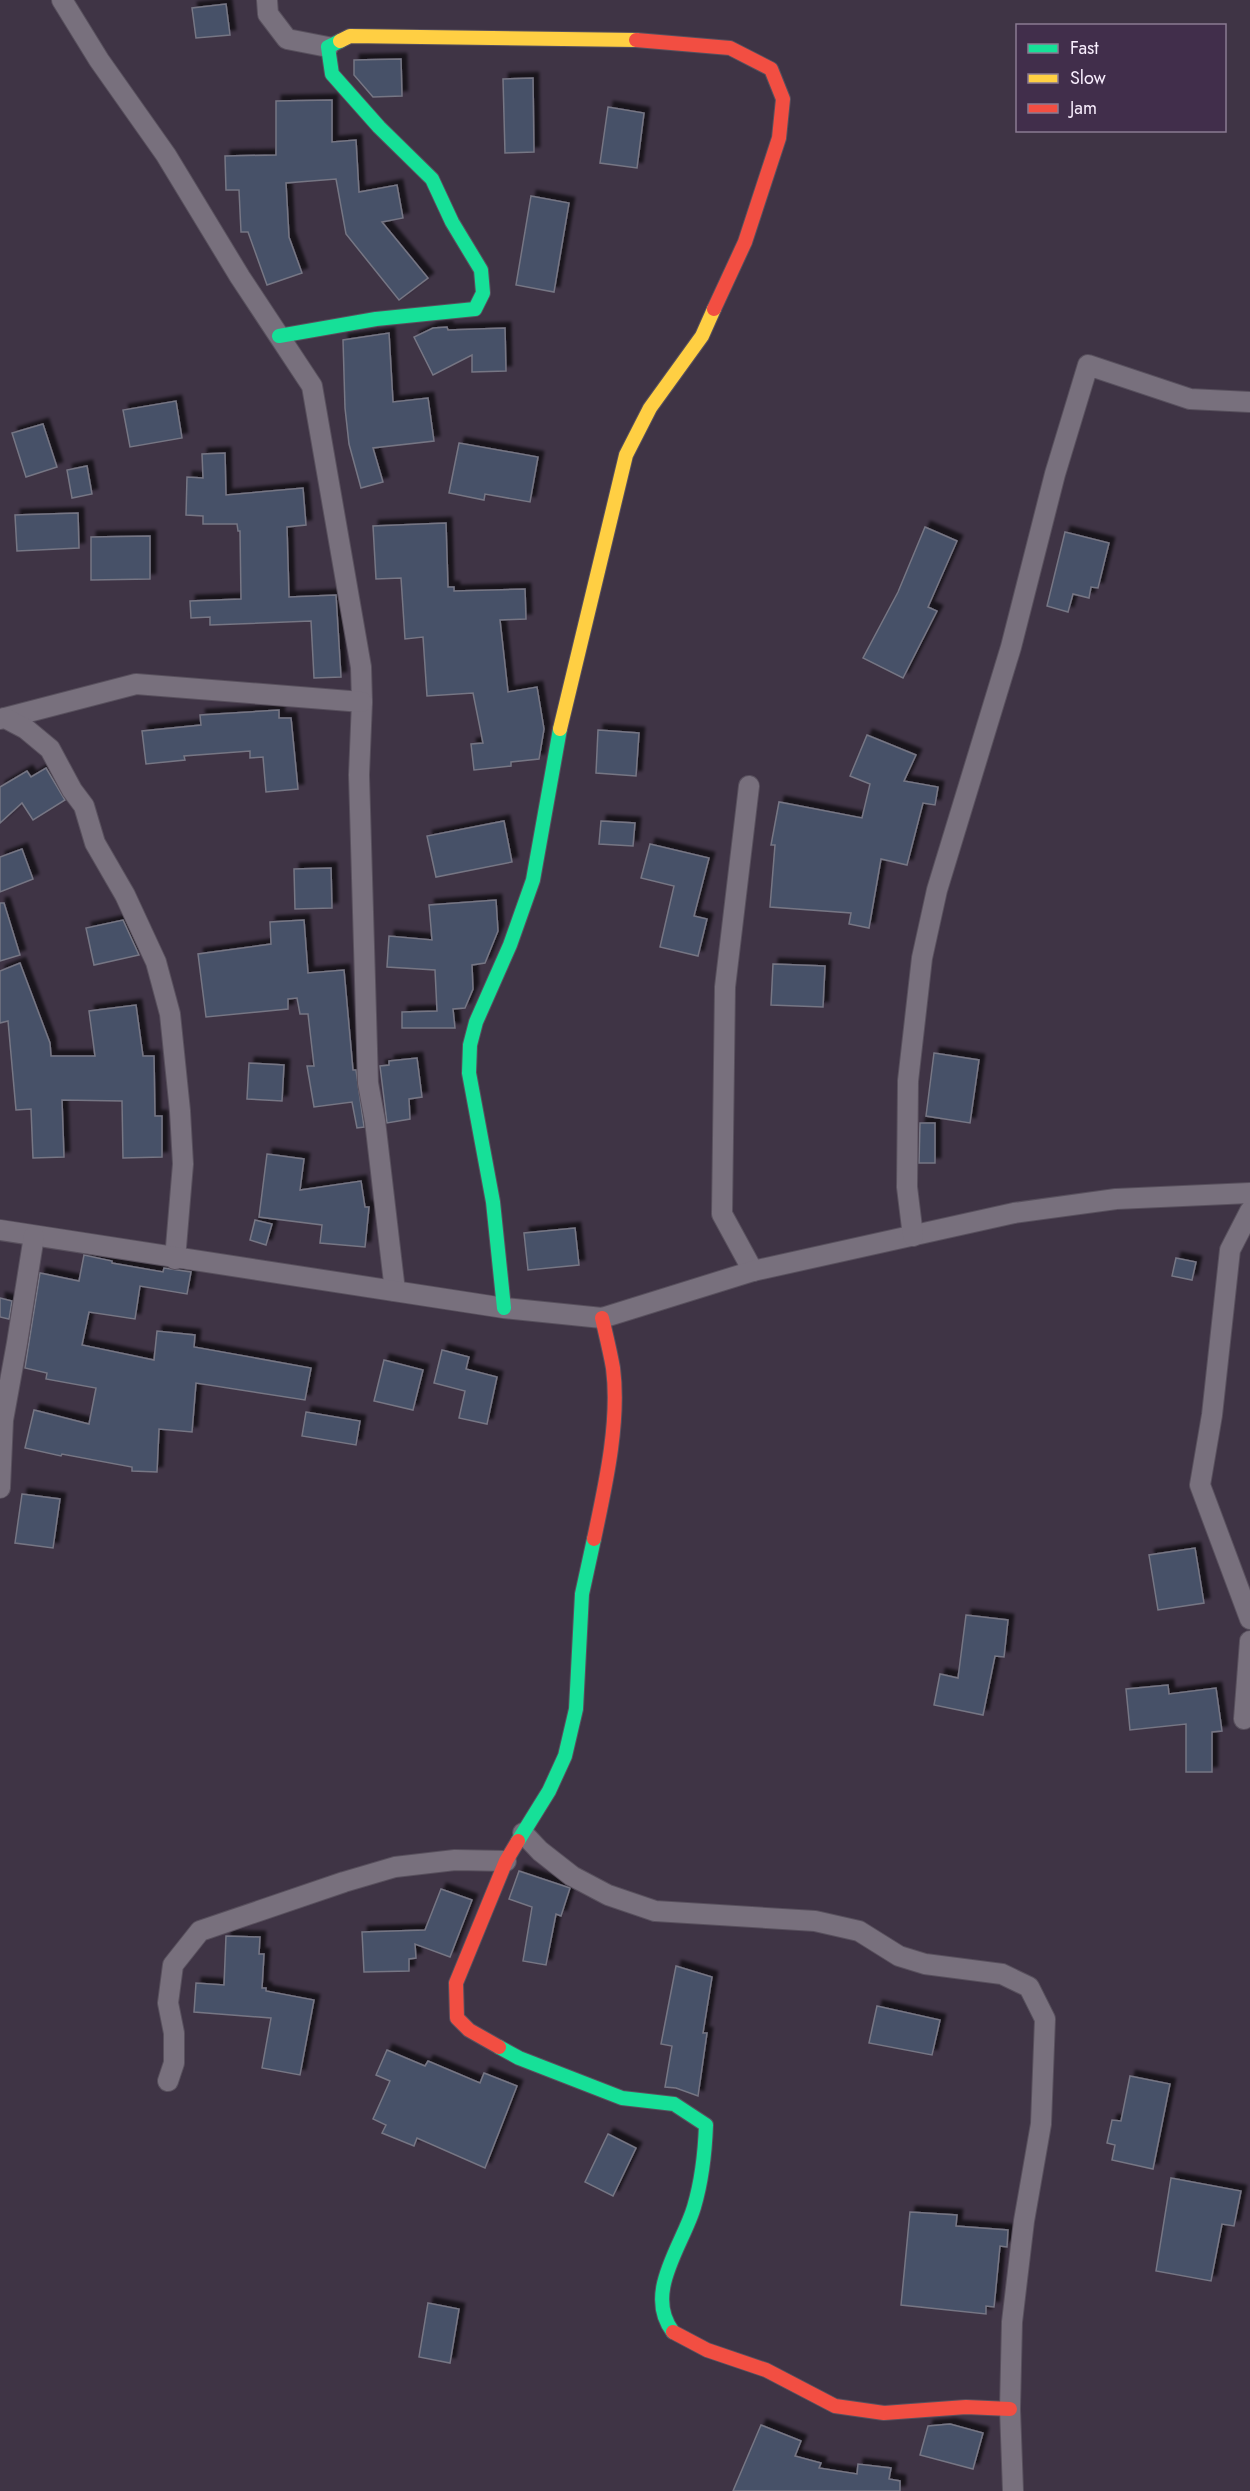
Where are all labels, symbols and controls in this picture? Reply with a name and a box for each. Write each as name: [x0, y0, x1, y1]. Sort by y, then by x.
legend: [1016, 24, 1226, 132]
text: Fast: [1070, 35, 1099, 61]
text: Slow: [1070, 65, 1107, 91]
text: Jam: [1068, 95, 1097, 121]

